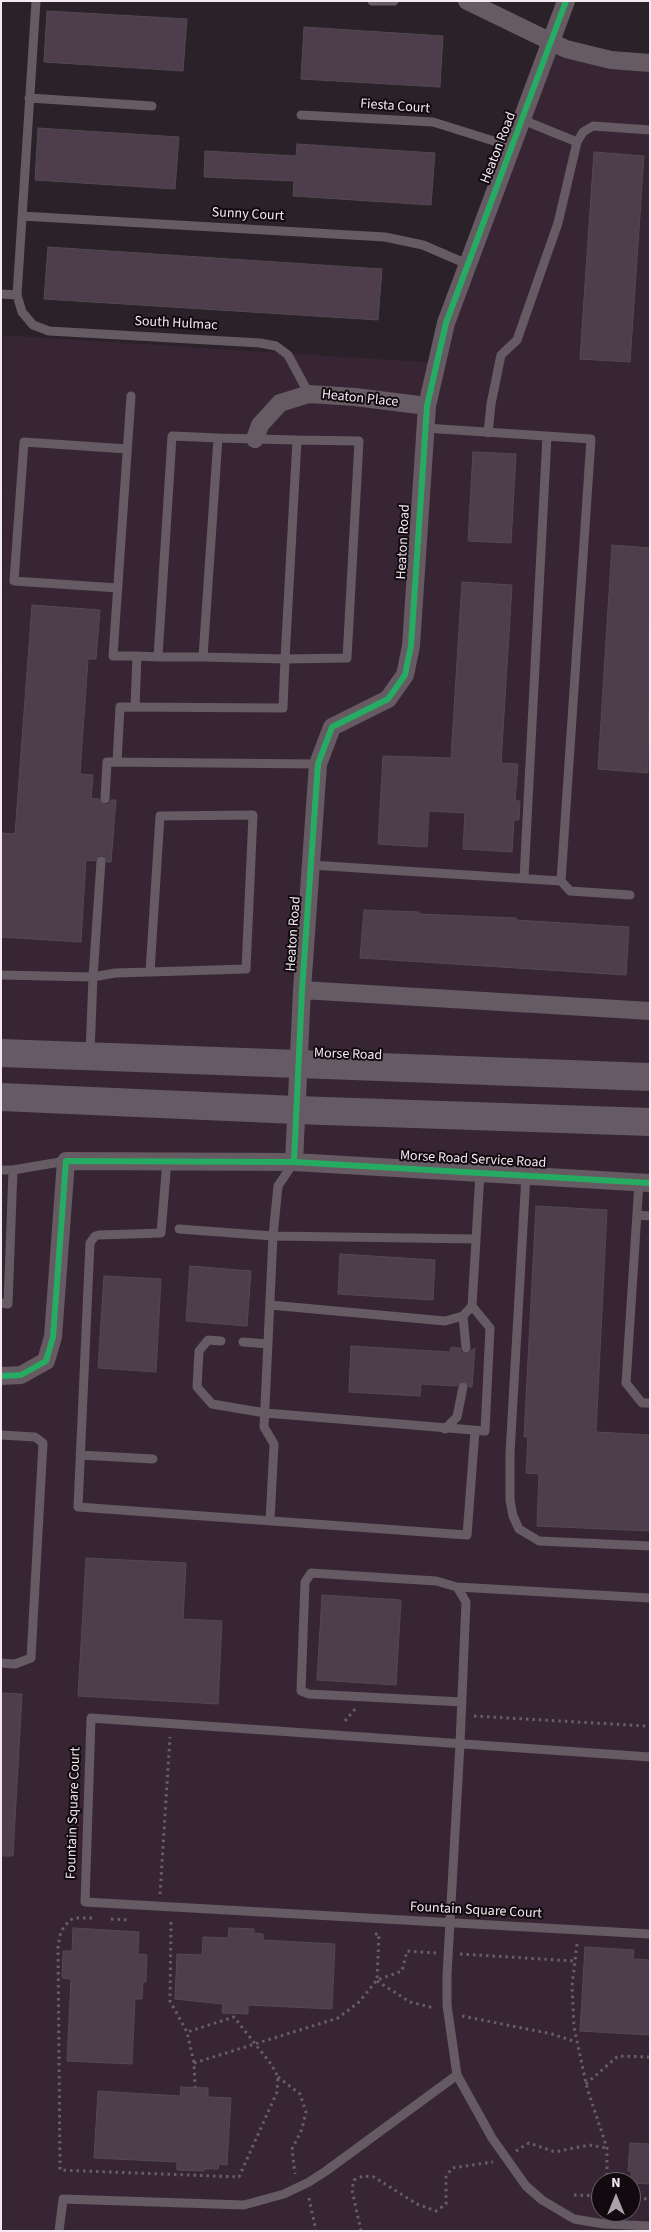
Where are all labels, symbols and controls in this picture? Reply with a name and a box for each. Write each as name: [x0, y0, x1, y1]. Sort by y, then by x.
street label: Fiesta Court: [360, 96, 430, 118]
street label: Heaton Road: [478, 110, 520, 186]
street label: Sunny Court: [211, 205, 285, 225]
street label: South Hulmac: [134, 313, 218, 335]
street label: Heaton Place: [321, 387, 399, 411]
street label: Heaton Road: [394, 504, 414, 580]
street label: Heaton Road: [283, 896, 305, 972]
street label: Morse Road: [314, 1045, 382, 1065]
street label: Morse Road Service Road: [399, 1148, 547, 1172]
street label: Fountain Square Court: [63, 1747, 85, 1879]
street label: Fountain Square Court: [410, 1899, 542, 1923]
north arrow: [591, 2172, 641, 2222]
text: N: [611, 2173, 621, 2193]

